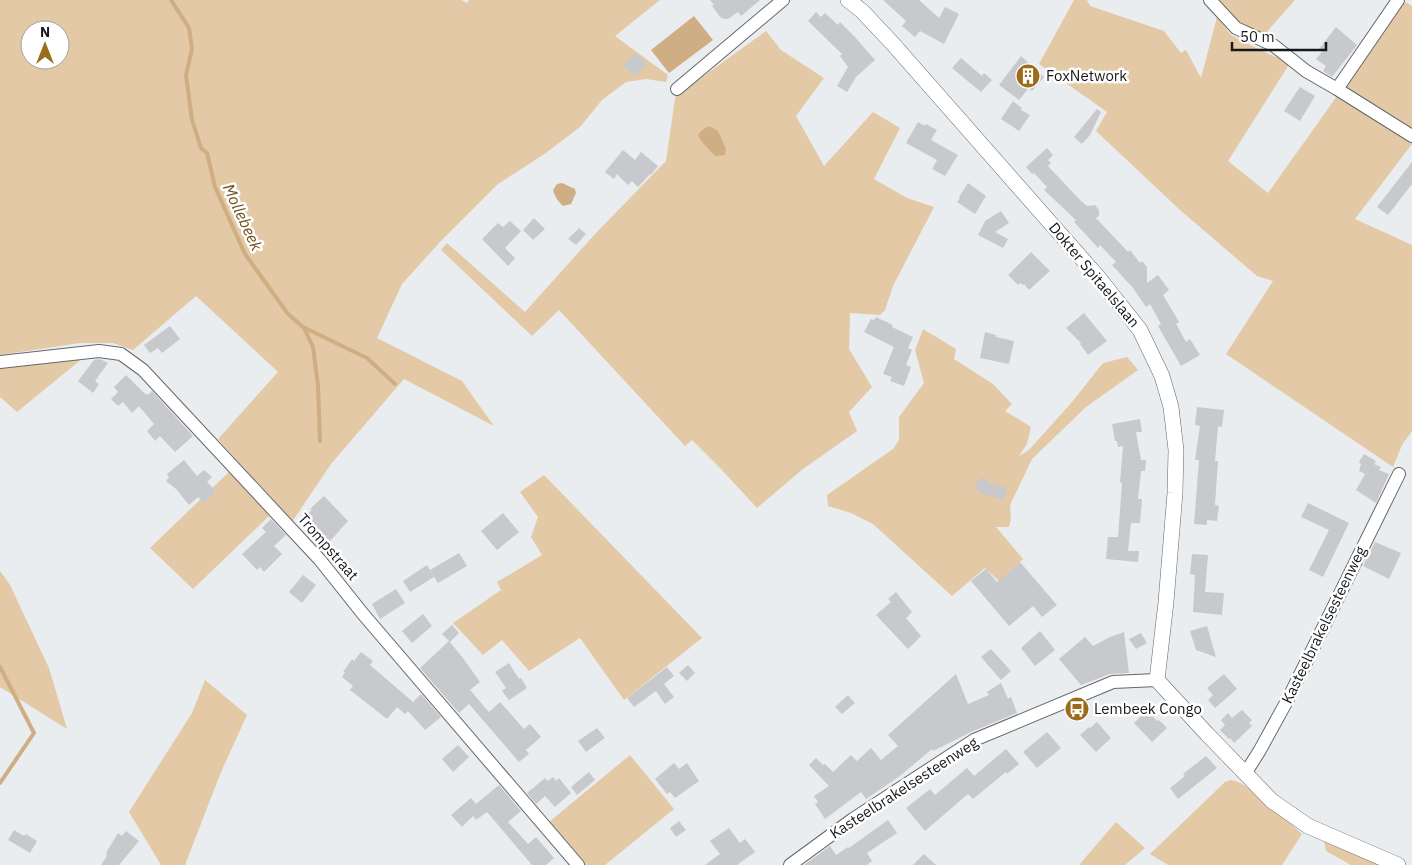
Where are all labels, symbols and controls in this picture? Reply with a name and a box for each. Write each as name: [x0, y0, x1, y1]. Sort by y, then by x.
north arrow: [20, 20, 70, 70]
scale bar: [1232, 20, 1326, 52]
text: N: [40, 23, 50, 41]
text: 50 m: [1240, 27, 1275, 46]
building icon: FoxNetwork: [1015, 63, 1041, 89]
place label: FoxNetwork: [1046, 66, 1127, 85]
water label: Mollebeek: [219, 180, 267, 254]
street label: Dokter Spitaelslaan: [1045, 218, 1144, 331]
street label: Trompstraat: [294, 509, 363, 584]
street label: Kasteelbrakelsesteenweg: [1277, 543, 1370, 707]
bus stop icon: Lembeek Congo: [1064, 696, 1090, 722]
place label: Lembeek Congo: [1094, 699, 1202, 718]
street label: Kasteelbrakelsesteenweg: [826, 733, 981, 843]

